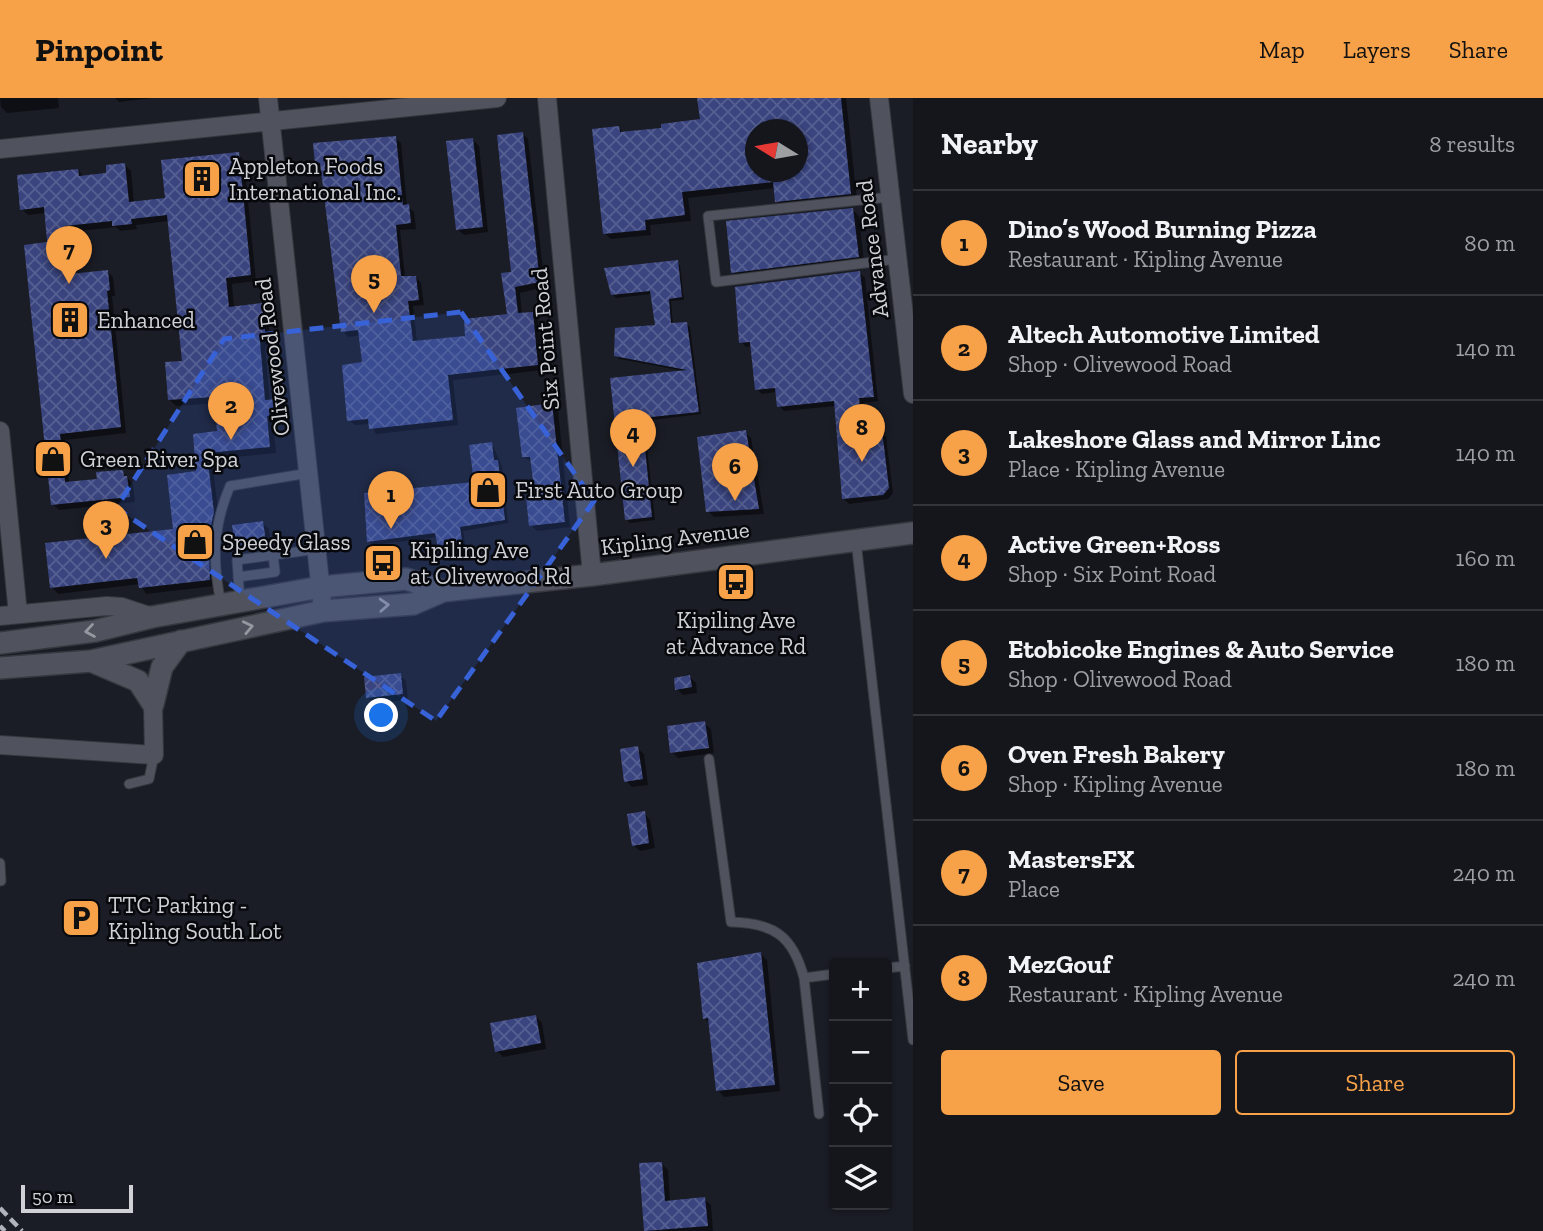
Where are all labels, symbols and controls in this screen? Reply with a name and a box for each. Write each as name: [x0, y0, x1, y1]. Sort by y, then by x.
text: Pinpoint: [35, 30, 163, 69]
text: Map: [1259, 35, 1305, 64]
text: Layers: [1343, 35, 1411, 64]
text: Share: [1449, 35, 1508, 64]
north arrow: [745, 119, 808, 182]
text: Nearby: [941, 126, 1038, 162]
text: 8 results: [1429, 130, 1515, 158]
place label: Appleton Foods International Inc.: [229, 152, 401, 206]
building icon: Appleton Foods International Inc.: [181, 158, 223, 200]
street label: Advance Road: [850, 178, 894, 320]
text: Dino’s Wood Burning Pizza: [1008, 213, 1317, 245]
pin: 7: [46, 226, 92, 284]
text: 1: [959, 229, 969, 257]
text: 80 m: [1464, 229, 1515, 257]
text: Restaurant · Kipling Avenue: [1008, 245, 1283, 273]
pin: 5: [351, 255, 397, 313]
street label: Six Point Road: [525, 266, 565, 411]
street label: Olivewood Road: [248, 276, 296, 438]
building icon: Enhanced: [49, 299, 91, 341]
place label: Enhanced: [97, 306, 195, 334]
text: Altech Automotive Limited: [1008, 318, 1320, 350]
text: 2: [958, 334, 970, 362]
text: 140 m: [1455, 334, 1515, 362]
text: Shop · Olivewood Road: [1008, 350, 1232, 378]
pin: 2: [208, 382, 254, 440]
pin: 8: [839, 404, 885, 462]
pin: 4: [610, 409, 656, 467]
text: Lakeshore Glass and Mirror Linc: [1008, 423, 1381, 455]
shop icon: Green River Spa: [32, 438, 74, 480]
text: 3: [958, 439, 970, 467]
text: 140 m: [1455, 439, 1515, 467]
pin: 6: [712, 443, 758, 501]
place label: Green River Spa: [80, 445, 239, 473]
text: Place · Kipling Avenue: [1008, 455, 1225, 483]
shop icon: First Auto Group: [467, 469, 509, 511]
pin: 1: [368, 471, 414, 529]
place label: First Auto Group: [515, 476, 683, 504]
pin: 3: [83, 501, 129, 559]
street label: Kipling Avenue: [599, 515, 751, 561]
shop icon: Speedy Glass: [174, 521, 216, 563]
place label: Speedy Glass: [222, 528, 351, 556]
text: Active Green+Ross: [1008, 528, 1220, 560]
place label: Kipiling Ave at Olivewood Rd: [410, 536, 571, 590]
bus stop icon: Kipiling Ave at Olivewood Rd: [362, 542, 404, 584]
text: 4: [957, 544, 971, 572]
text: 160 m: [1456, 544, 1515, 572]
text: Shop · Six Point Road: [1008, 560, 1216, 588]
bus stop icon: Kipiling Ave at Advance Rd: [715, 561, 757, 603]
one-way arrow: [379, 598, 390, 613]
place label: Kipiling Ave at Advance Rd: [666, 606, 807, 660]
one-way arrow: [242, 620, 254, 635]
one-way arrow: [84, 624, 96, 639]
text: Etobicoke Engines & Auto Service: [1008, 633, 1394, 665]
text: 5: [958, 649, 970, 677]
text: 180 m: [1455, 649, 1515, 677]
text: Shop · Olivewood Road: [1008, 665, 1232, 693]
your location: [364, 698, 398, 732]
text: Oven Fresh Bakery: [1008, 738, 1225, 770]
text: 6: [958, 754, 970, 782]
text: 180 m: [1455, 754, 1515, 782]
text: Shop · Kipling Avenue: [1008, 770, 1223, 798]
text: MastersFX: [1008, 843, 1134, 875]
text: 7: [958, 859, 970, 887]
text: 240 m: [1452, 859, 1515, 887]
text: Place: [1008, 875, 1060, 903]
place label: TTC Parking - Kipling South Lot: [108, 891, 282, 945]
parking icon: TTC Parking - Kipling South Lot: [60, 897, 102, 939]
text: MezGouf: [1008, 948, 1111, 980]
map controls: [829, 958, 892, 1210]
button: +: [829, 958, 892, 1021]
text: 8: [958, 964, 970, 992]
text: 240 m: [1452, 964, 1515, 992]
text: Restaurant · Kipling Avenue: [1008, 980, 1283, 1008]
button: −: [829, 1021, 892, 1084]
button: Save: [941, 1050, 1221, 1115]
button: Share: [1235, 1050, 1515, 1115]
button: locate: [829, 1084, 892, 1147]
button: layers: [829, 1147, 892, 1210]
scale bar: [21, 1182, 133, 1214]
text: 50 m: [32, 1185, 73, 1208]

